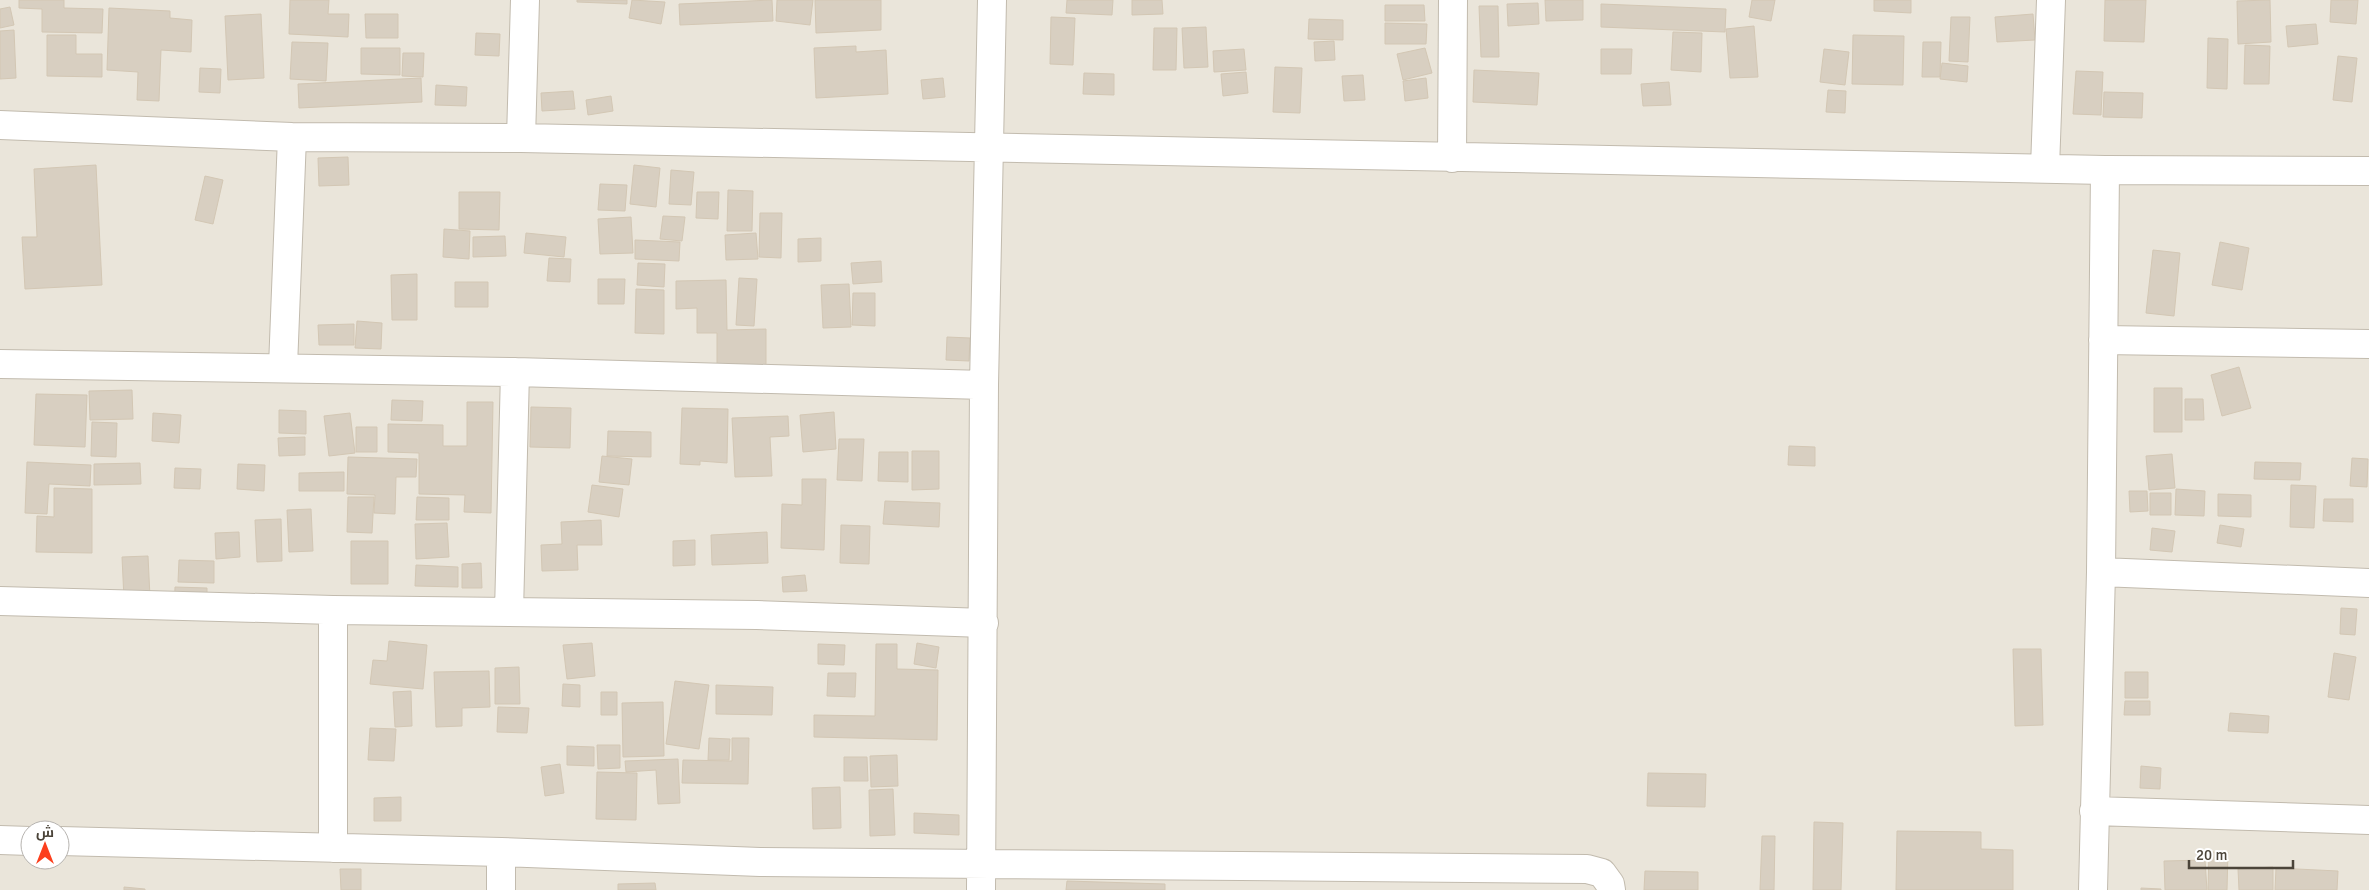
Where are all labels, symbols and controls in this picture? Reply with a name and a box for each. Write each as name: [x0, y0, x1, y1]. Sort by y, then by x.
north arrow: [20, 820, 70, 870]
text: ش: [36, 824, 54, 841]
scale bar: [2189, 838, 2293, 870]
text: 20 m: [2196, 846, 2227, 864]

